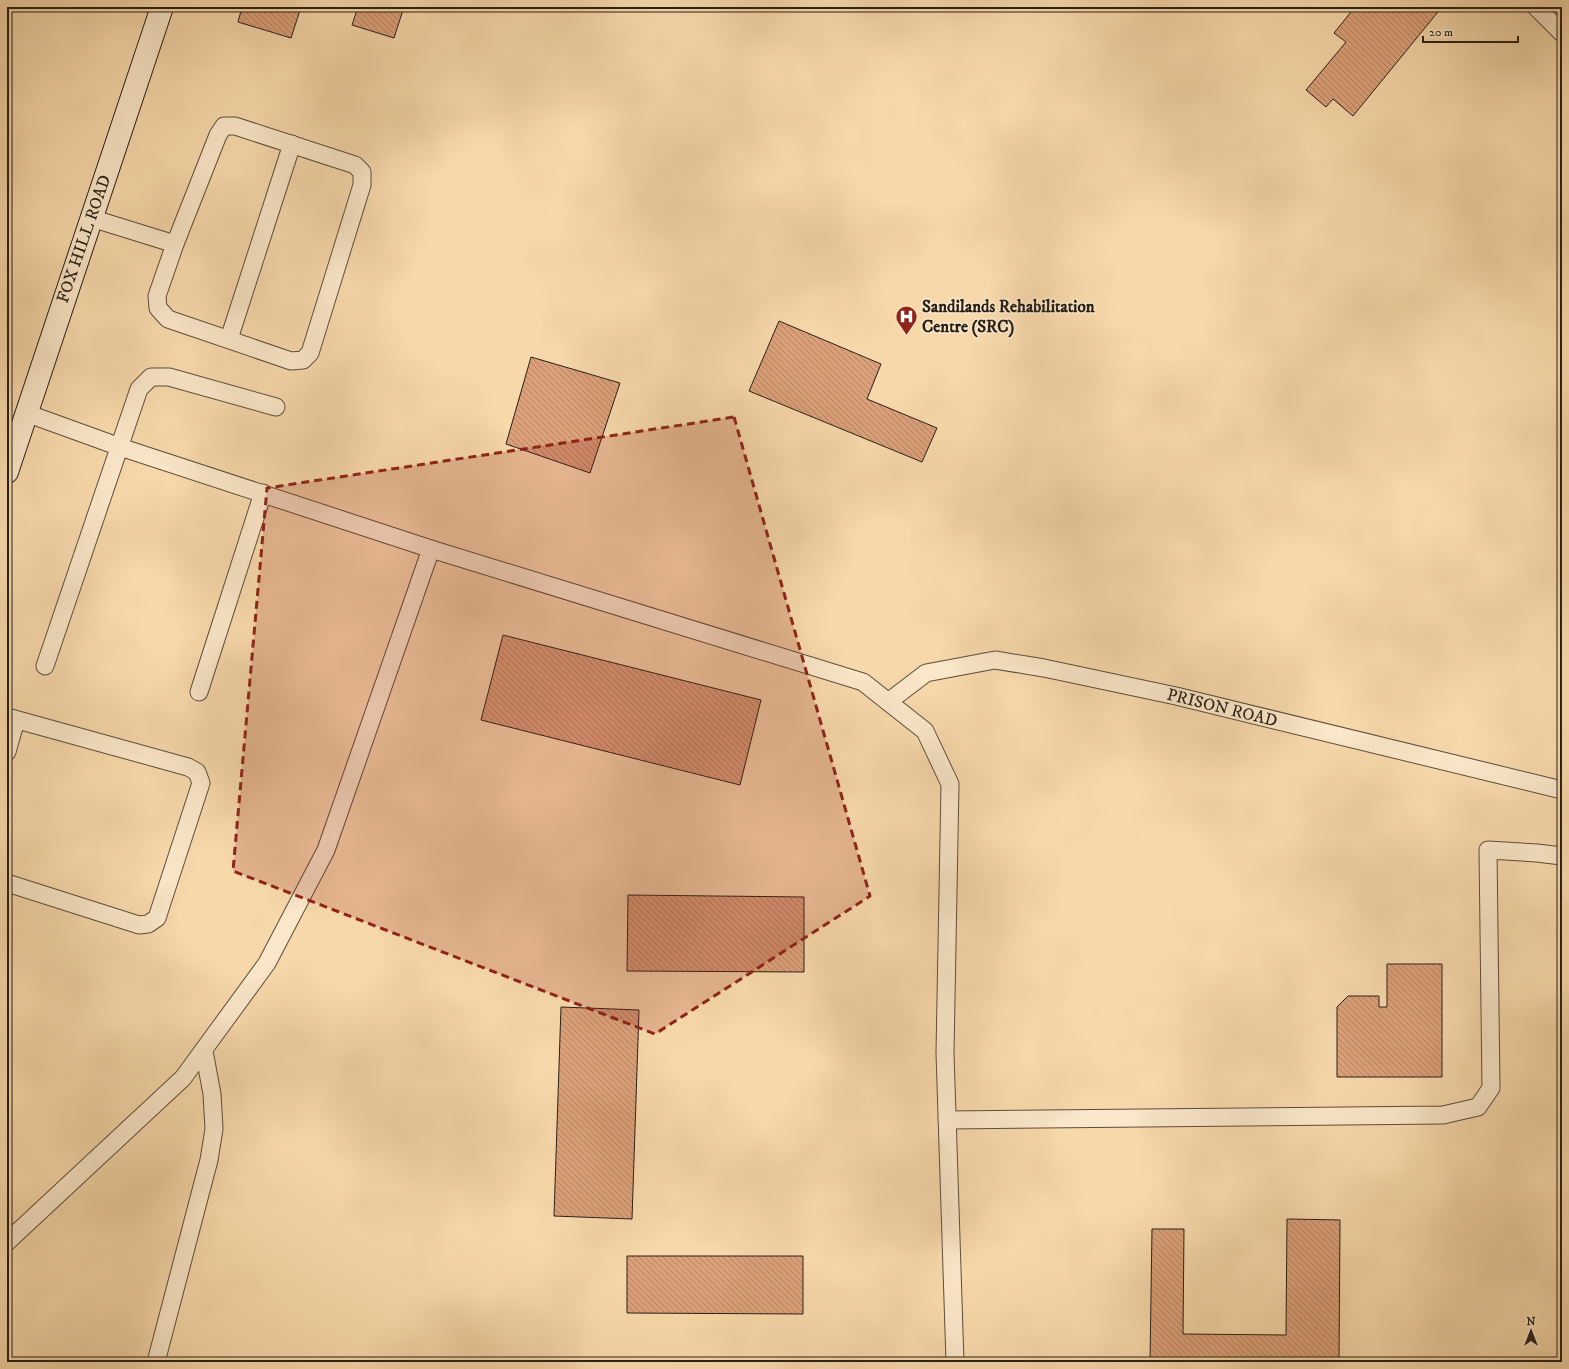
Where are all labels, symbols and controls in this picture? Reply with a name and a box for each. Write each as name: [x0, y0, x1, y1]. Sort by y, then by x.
scale bar: [1423, 18, 1518, 44]
text: 20 m: [1429, 25, 1453, 40]
street label: FOX HILL ROAD: [52, 172, 116, 306]
place label: Sandilands Rehabilitation Centre (SRC): [922, 296, 1095, 338]
hospital icon: Sandilands Rehabilitation Centre (SRC): [893, 304, 919, 337]
street label: PRISON ROAD: [1164, 684, 1280, 732]
north arrow: [1511, 1311, 1551, 1351]
text: N: [1526, 1315, 1536, 1329]

